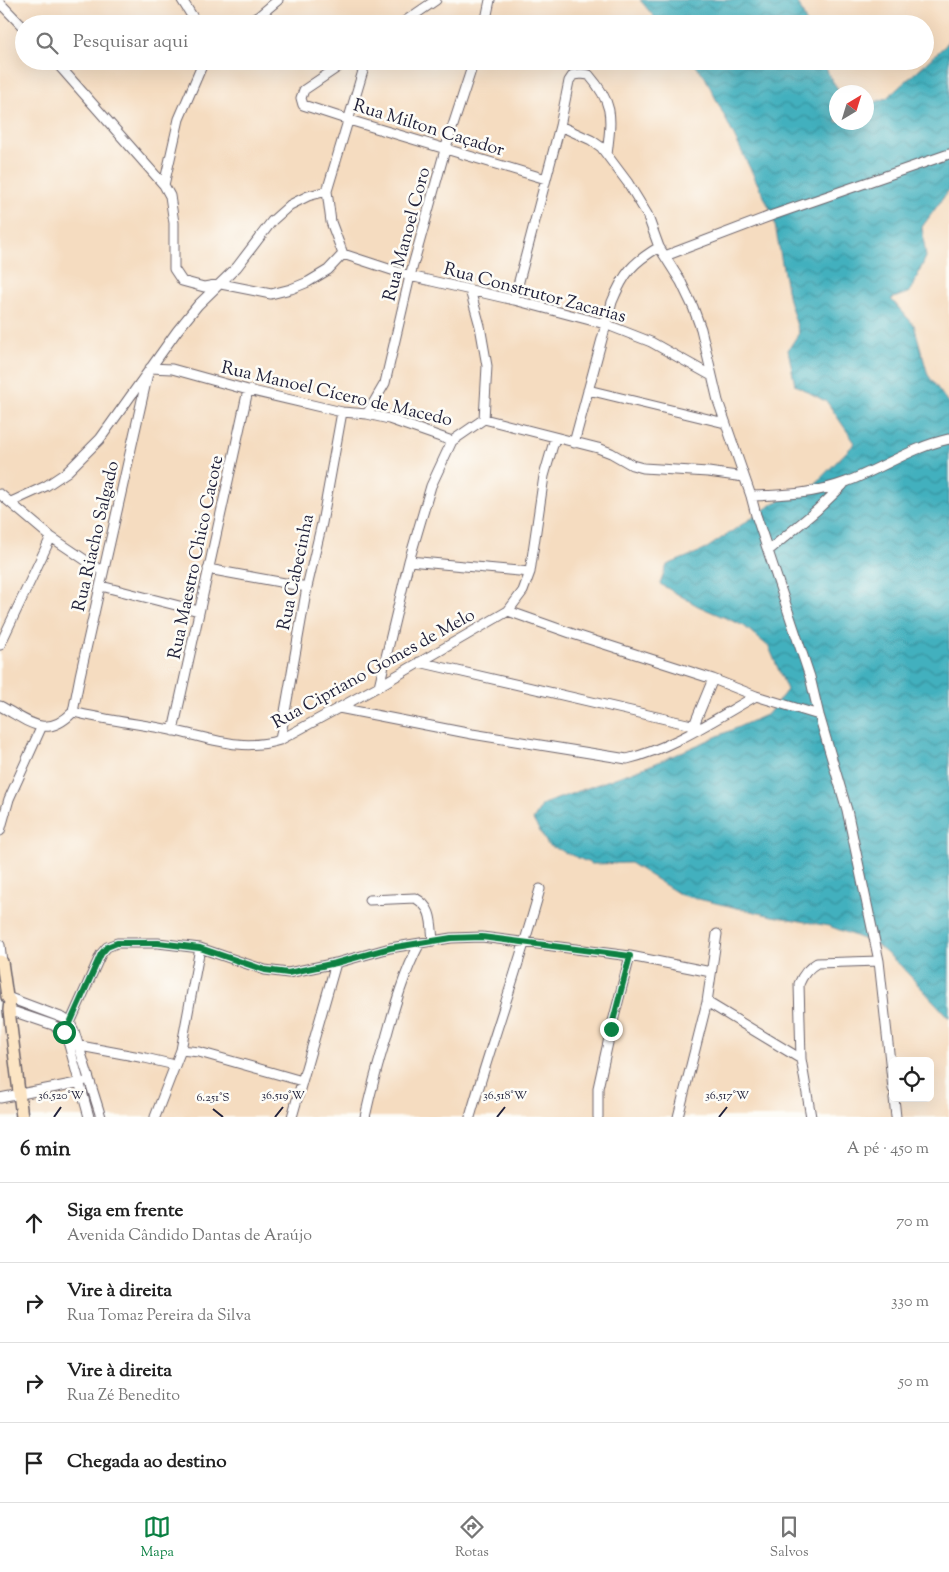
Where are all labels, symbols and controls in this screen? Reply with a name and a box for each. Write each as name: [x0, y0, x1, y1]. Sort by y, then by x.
search box: [15, 15, 934, 70]
icon: search: [33, 29, 61, 57]
text: Pesquisar aqui: [73, 29, 188, 56]
north arrow: [829, 85, 874, 130]
street label: Rua Milton Caçador: [350, 94, 507, 164]
street label: Rua Manoel Coro: [378, 165, 438, 304]
street label: Rua Construtor Zacarias: [440, 257, 629, 331]
street label: Rua Manoel Cícero de Macedo: [218, 356, 455, 434]
street label: Rua Maestro Chico Cacote: [163, 453, 231, 662]
street label: Rua Riacho Salgado: [67, 459, 127, 614]
street label: Rua Cabecinha: [272, 512, 322, 633]
street label: Rua Cipriano Gomes de Melo: [268, 603, 480, 737]
route end: [600, 1018, 623, 1041]
route start: [53, 1021, 76, 1044]
map controls: [889, 1057, 934, 1102]
button: locate: [889, 1057, 934, 1102]
text: 36.520°W: [38, 1087, 85, 1105]
text: 36.519°W: [261, 1087, 305, 1105]
text: 36.518°W: [483, 1087, 528, 1105]
text: 36.517°W: [705, 1087, 750, 1105]
text: 6.251°S: [197, 1089, 229, 1107]
text: 6 min: [20, 1135, 71, 1165]
text: A pé · 450 m: [847, 1138, 929, 1161]
text: Siga em frente: [67, 1198, 183, 1225]
icon: ahead: [20, 1209, 48, 1237]
text: 70 m: [896, 1211, 929, 1234]
text: Avenida Cândido Dantas de Araújo: [67, 1225, 312, 1248]
text: Vire à direita: [67, 1278, 172, 1305]
icon: right: [20, 1289, 48, 1317]
text: 330 m: [891, 1291, 929, 1314]
text: Rua Tomaz Pereira da Silva: [67, 1305, 251, 1328]
text: Vire à direita: [67, 1358, 172, 1385]
icon: right: [20, 1369, 48, 1397]
text: 50 m: [898, 1371, 929, 1394]
text: Rua Zé Benedito: [67, 1385, 180, 1408]
icon: arrive: [20, 1449, 48, 1477]
text: Chegada ao destino: [67, 1449, 227, 1476]
tab: Mapa: [140, 1513, 174, 1563]
tab: Rotas: [455, 1513, 489, 1563]
tab: Salvos: [770, 1513, 808, 1563]

